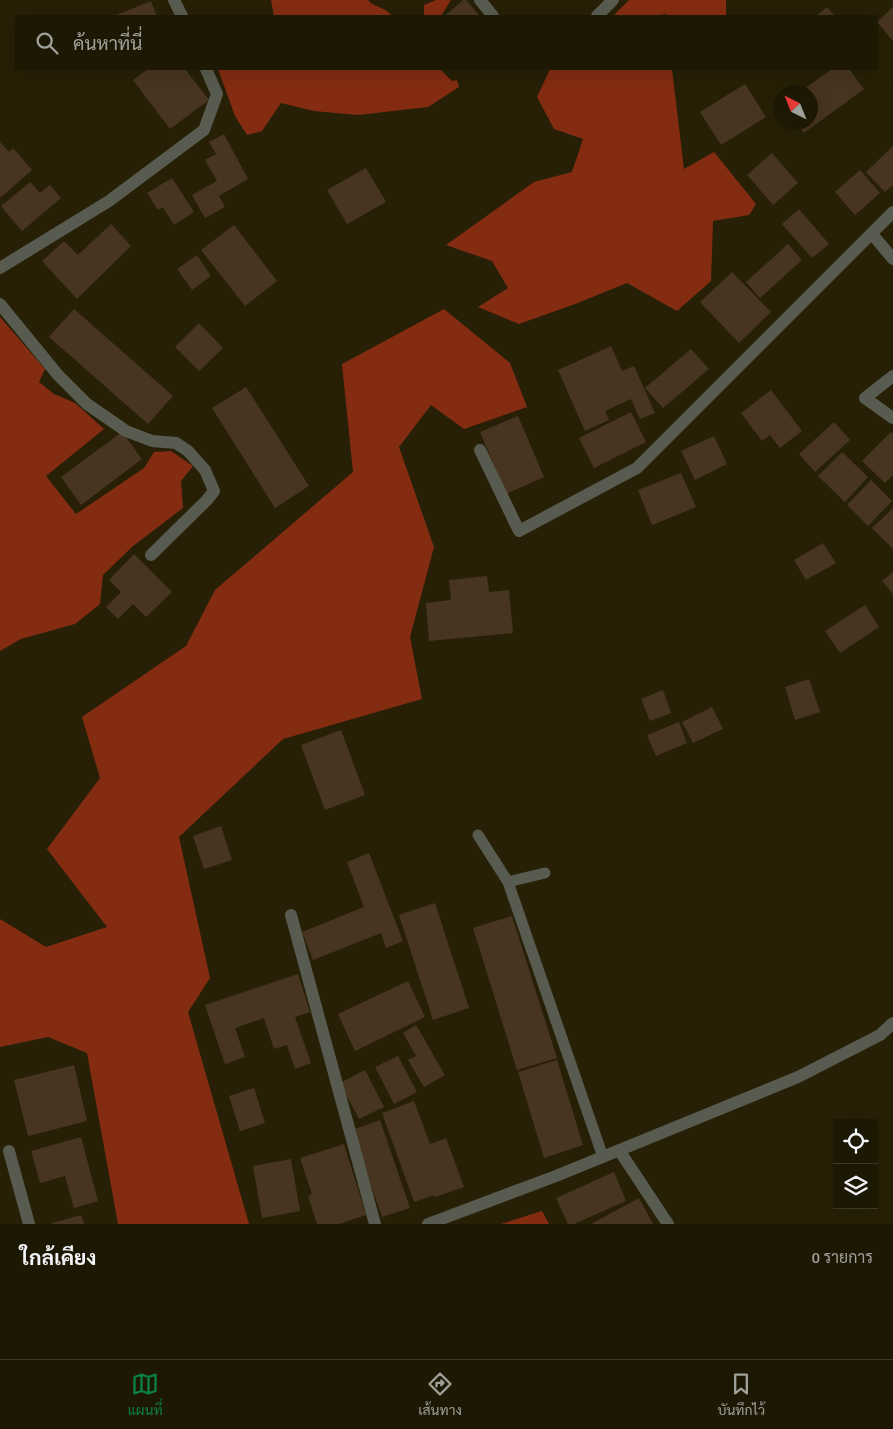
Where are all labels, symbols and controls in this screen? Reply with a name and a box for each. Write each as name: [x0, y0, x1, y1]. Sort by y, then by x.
search box: [15, 15, 878, 70]
icon: search: [33, 29, 61, 57]
text: ค้นหาที่นี่: [73, 32, 142, 56]
north arrow: [773, 85, 818, 130]
map controls: [833, 1119, 878, 1209]
button: locate: [833, 1119, 878, 1164]
button: layers: [833, 1164, 878, 1209]
text: ใกล้เคียง: [20, 1245, 96, 1271]
text: 0 รายการ: [811, 1248, 873, 1268]
tab: แผนที่: [128, 1370, 163, 1419]
tab: เส้นทาง: [418, 1370, 462, 1419]
tab: บันทึกไว้: [717, 1370, 765, 1419]

